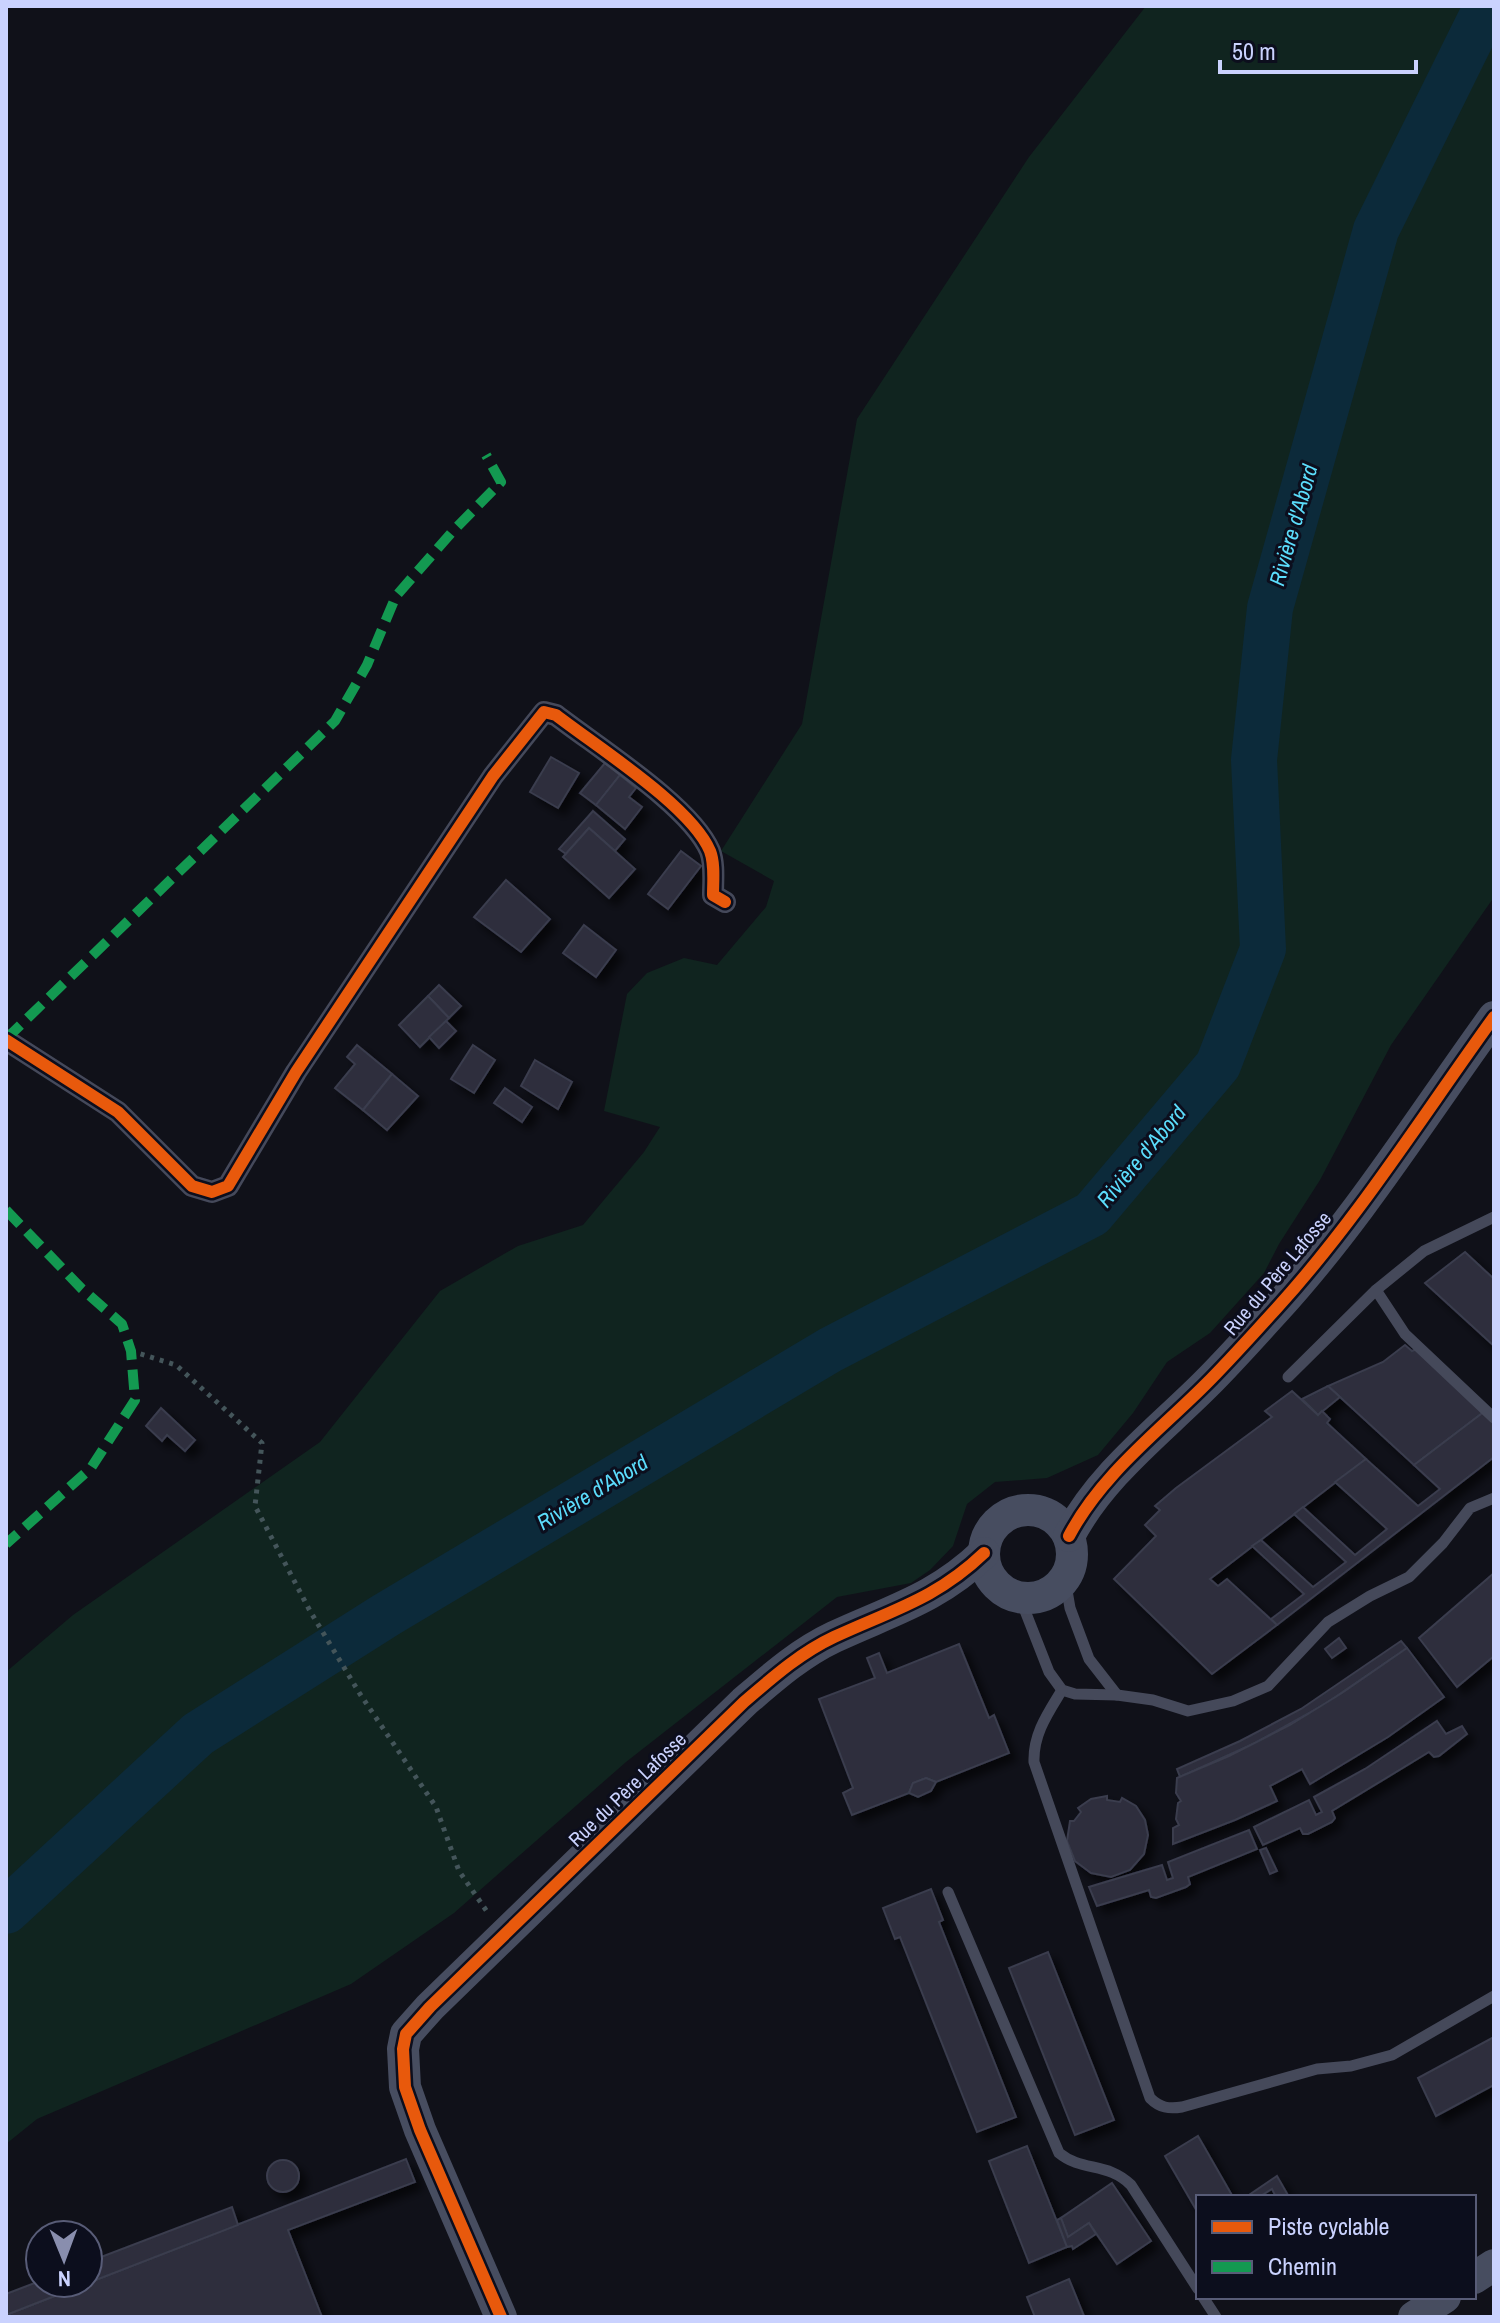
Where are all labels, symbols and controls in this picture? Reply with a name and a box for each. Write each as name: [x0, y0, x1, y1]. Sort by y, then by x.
scale bar: [1220, 24, 1416, 74]
text: 50 m: [1232, 35, 1276, 67]
water label: Rivière d'Abord: [1261, 460, 1325, 589]
water label: Rivière d'Abord: [1089, 1098, 1193, 1213]
street label: Rue du Père Lafosse: [1217, 1205, 1337, 1341]
water label: Rivière d'Abord: [531, 1447, 654, 1537]
street label: Rue du Père Lafosse: [562, 1726, 692, 1852]
legend: [1196, 2195, 1476, 2299]
text: Piste cyclable: [1268, 2210, 1389, 2242]
north arrow: [24, 2219, 104, 2299]
text: Chemin: [1268, 2250, 1337, 2282]
text: N: [58, 2264, 71, 2294]

